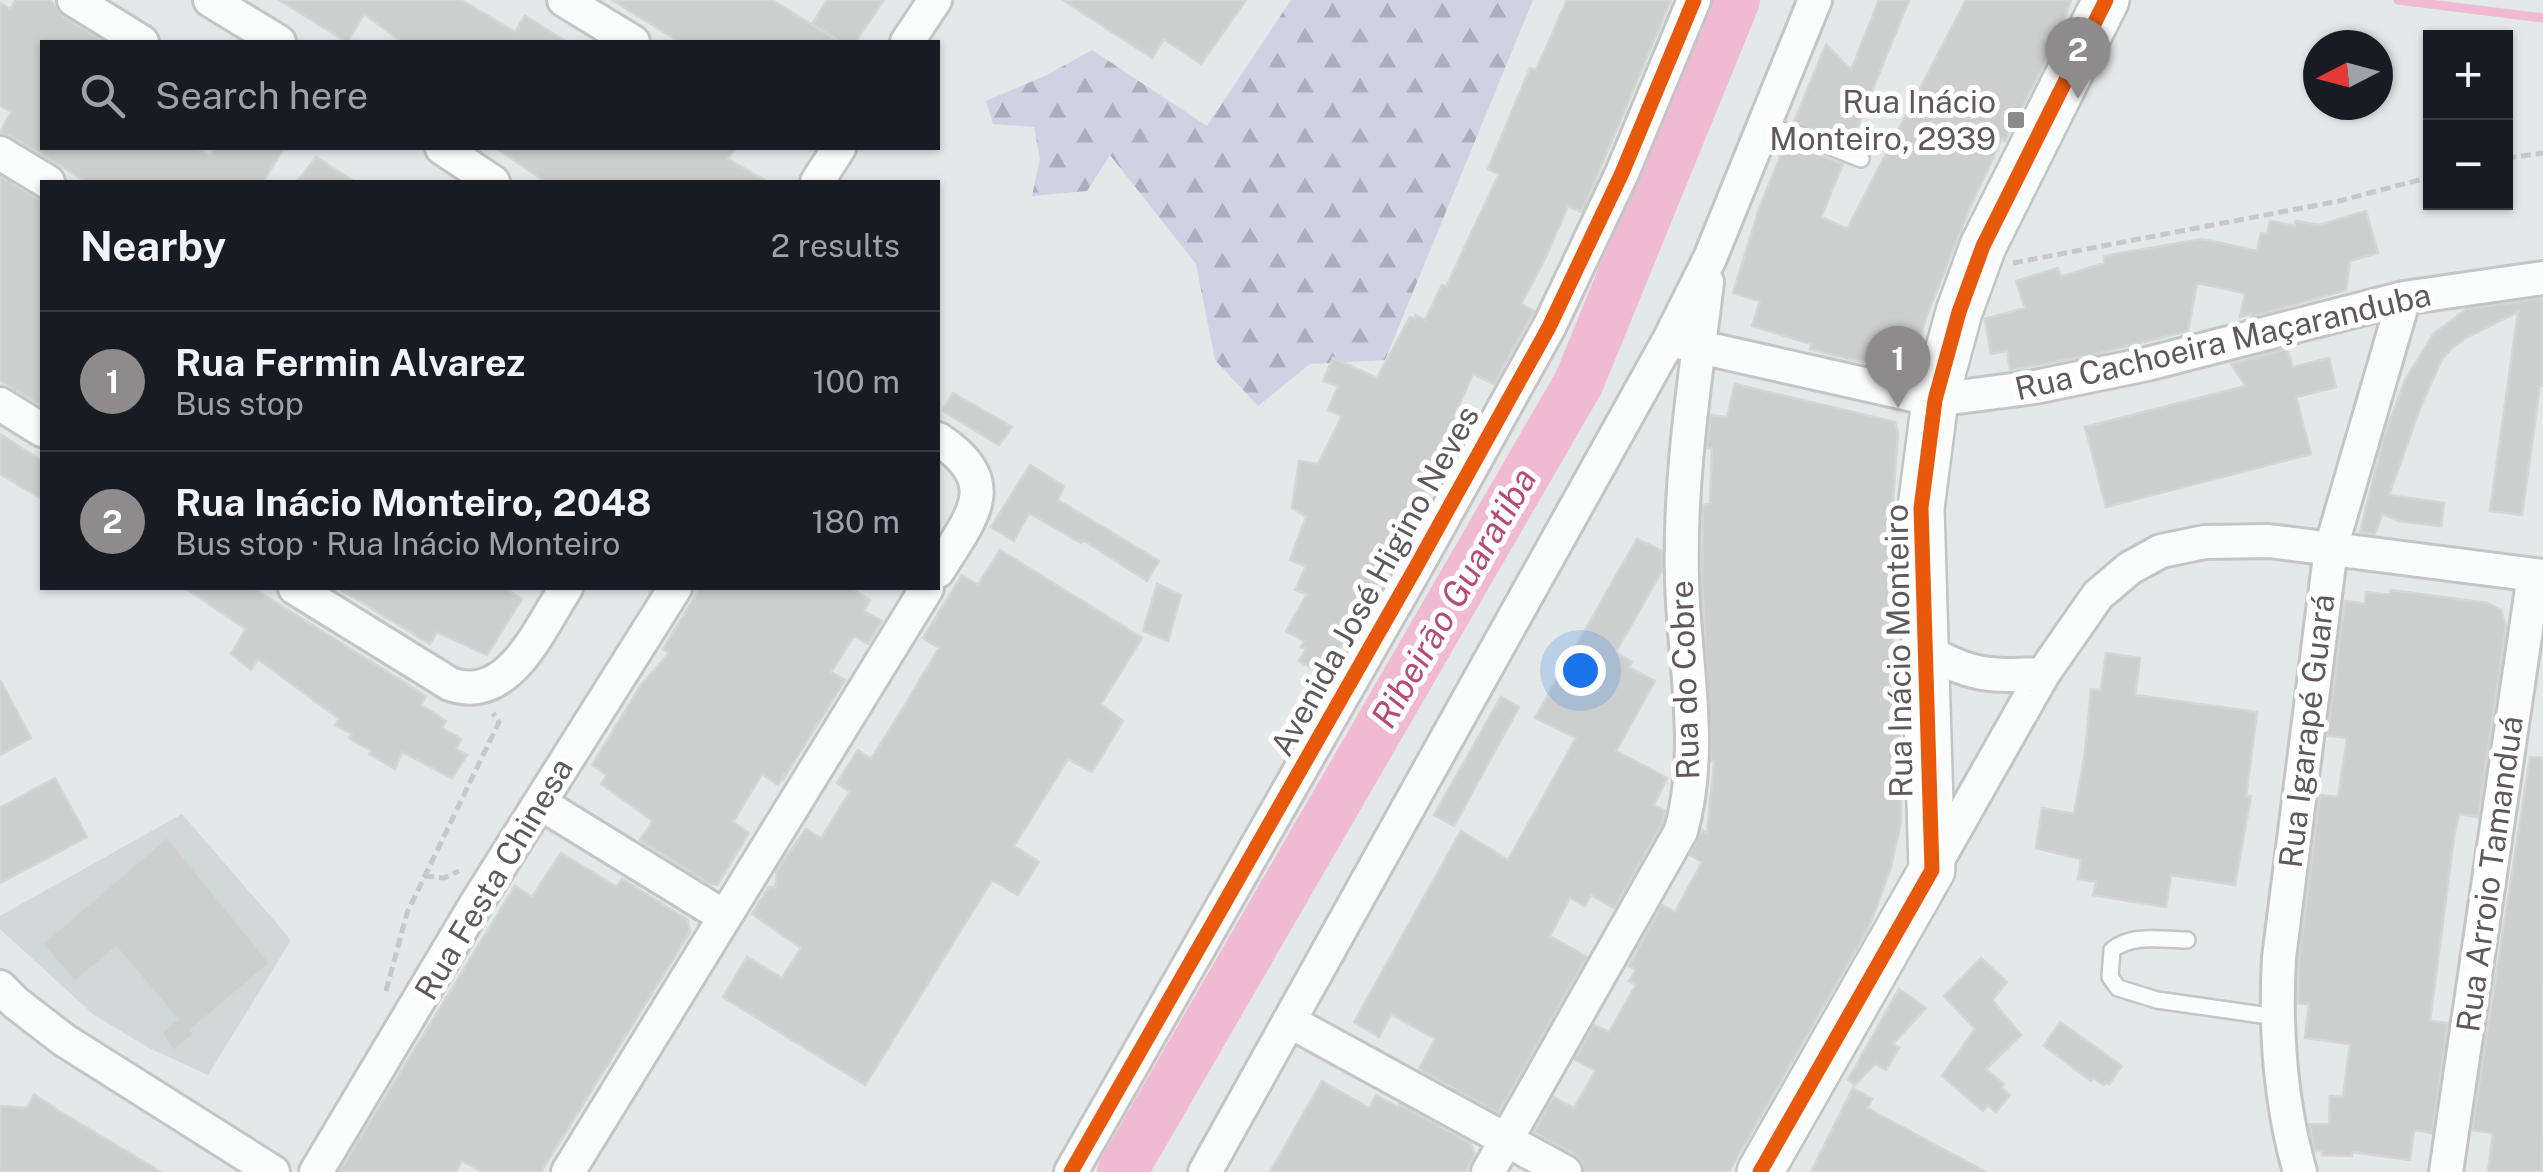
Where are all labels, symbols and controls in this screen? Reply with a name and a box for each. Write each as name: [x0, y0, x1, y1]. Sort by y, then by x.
pin: 2: [2046, 17, 2110, 99]
north arrow: [2303, 30, 2393, 120]
map controls: [2423, 30, 2513, 210]
button: +: [2423, 30, 2513, 120]
search box: [40, 40, 940, 150]
icon: search: [75, 68, 130, 123]
text: Search here: [155, 73, 368, 118]
place label: Rua Inácio Monteiro, 2939: [1769, 83, 1996, 157]
marker: Rua Inácio Monteiro, 2939: [2005, 109, 2027, 131]
button: −: [2423, 120, 2513, 210]
text: Nearby: [80, 221, 226, 270]
text: 2 results: [771, 227, 900, 264]
street label: Rua Cachoeira Maçaranduba: [2011, 276, 2434, 407]
pin: 1: [1866, 326, 1930, 408]
text: Rua Fermin Alvarez: [175, 340, 525, 385]
text: 1: [106, 363, 119, 400]
text: 100 m: [813, 363, 900, 400]
text: Bus stop: [175, 385, 304, 422]
street label: Avenida José Higino Neves: [1263, 399, 1486, 762]
water label: Ribeirão Guaratiba: [1363, 461, 1545, 735]
text: Rua Inácio Monteiro, 2048: [175, 480, 651, 525]
text: 2: [102, 503, 123, 540]
text: 180 m: [811, 503, 900, 540]
street label: Rua Inácio Monteiro: [1877, 504, 1920, 798]
text: Bus stop · Rua Inácio Monteiro: [175, 525, 620, 562]
street label: Rua do Cobre: [1663, 580, 1706, 780]
street label: Rua Igarapé Guará: [2271, 592, 2342, 870]
your location: [1555, 645, 1606, 696]
street label: Rua Arroio Tamanduá: [2449, 714, 2530, 1034]
street label: Rua Festa Chinesa: [407, 751, 580, 1006]

